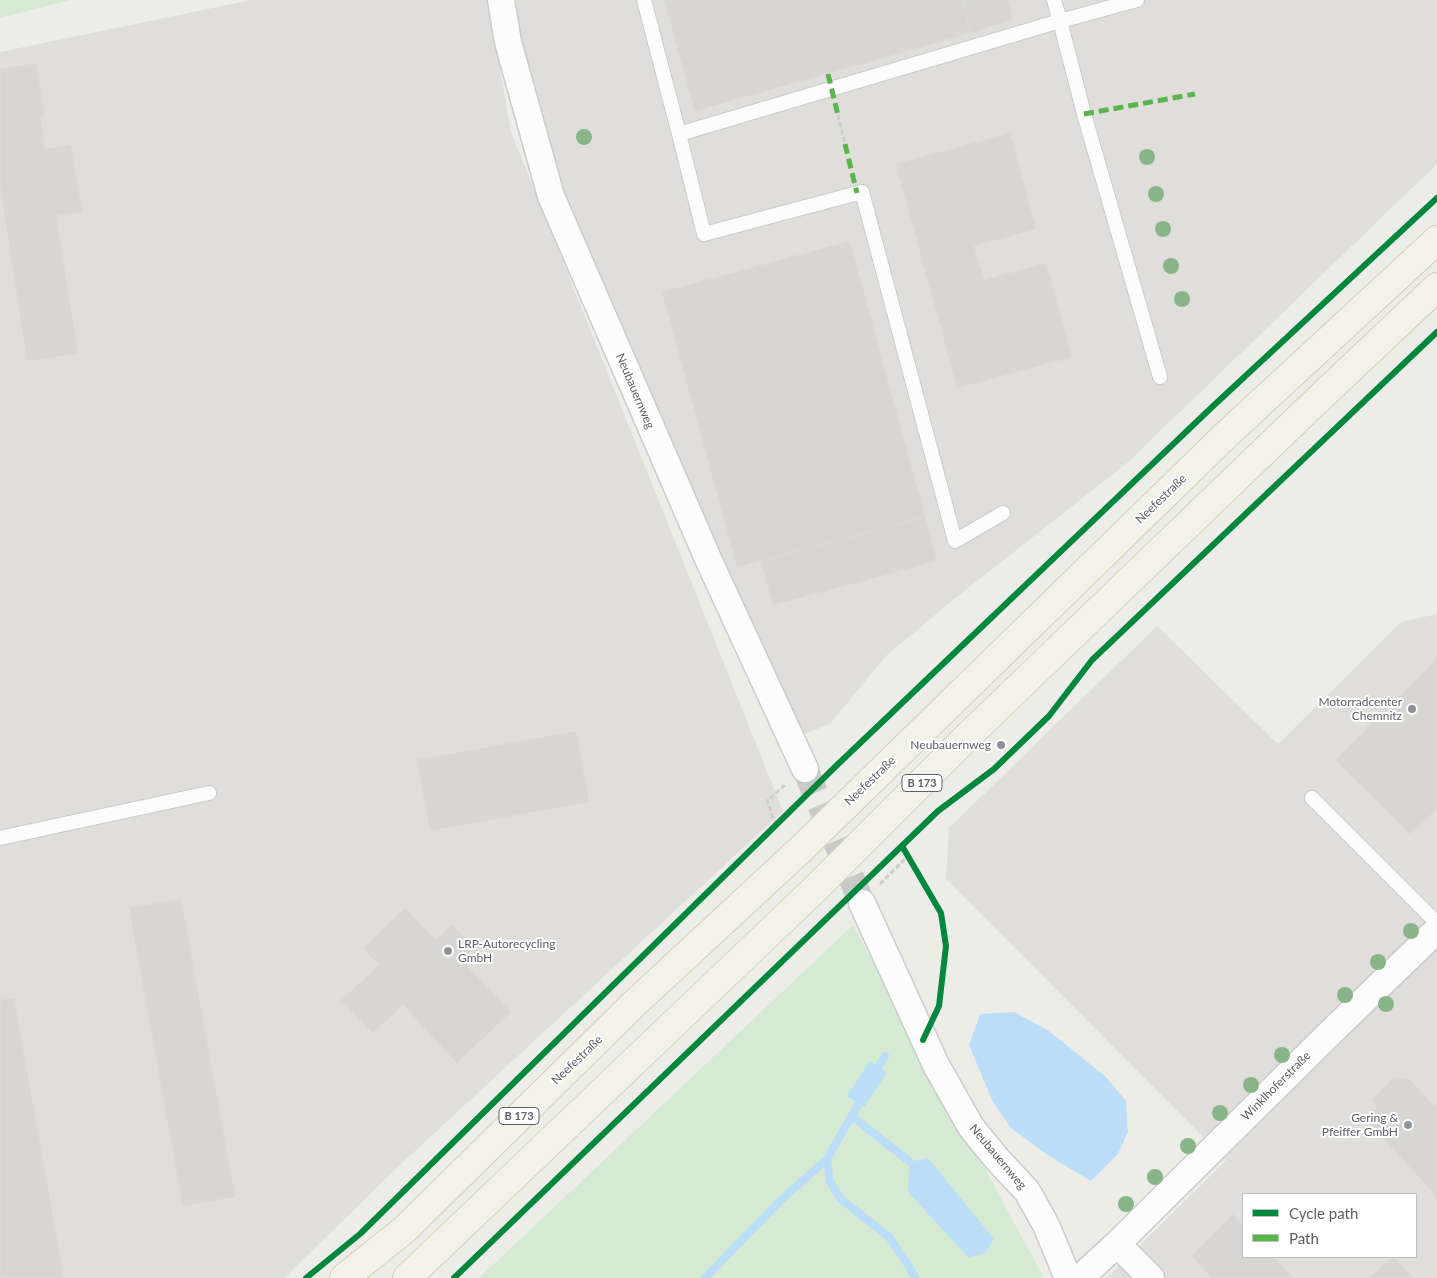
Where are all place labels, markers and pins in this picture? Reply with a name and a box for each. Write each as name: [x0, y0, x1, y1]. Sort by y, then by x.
place label: Motorradcenter Chemnitz: [1318, 695, 1402, 723]
marker: Motorradcenter Chemnitz: [1406, 703, 1418, 715]
place label: Neubauernweg: [910, 738, 991, 752]
marker: Neubauernweg: [995, 739, 1007, 751]
place label: LRP-Autorecycling GmbH: [458, 937, 555, 965]
marker: LRP-Autorecycling GmbH: [442, 945, 454, 957]
place label: Gering & Pfeiffer GmbH: [1322, 1111, 1398, 1139]
marker: Gering & Pfeiffer GmbH: [1402, 1119, 1414, 1131]

